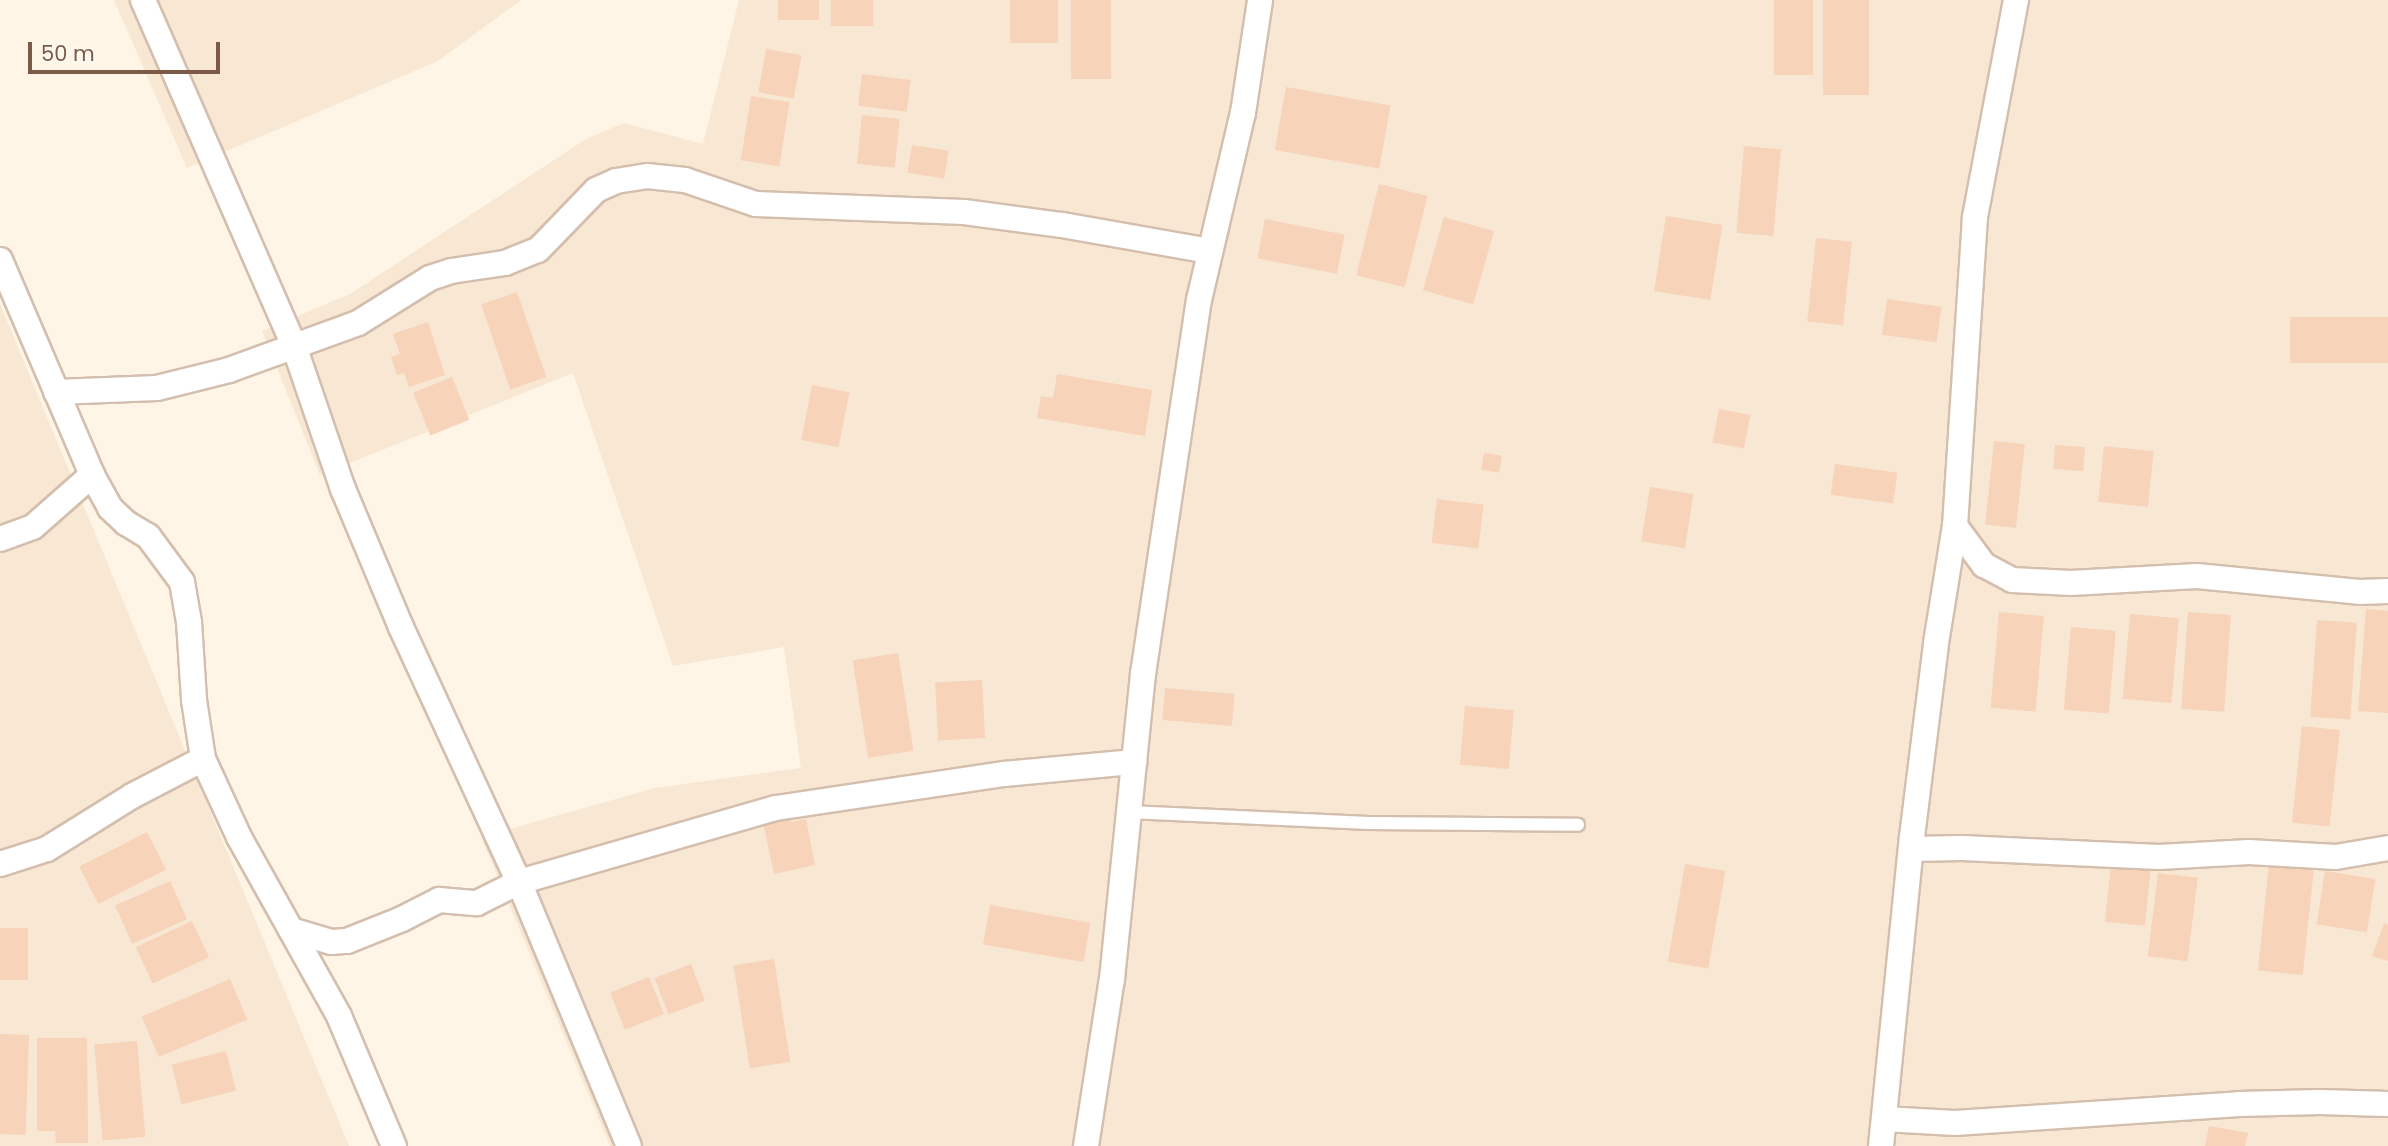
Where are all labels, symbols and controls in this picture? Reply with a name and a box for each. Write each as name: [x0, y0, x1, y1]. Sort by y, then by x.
scale bar: [32, 28, 224, 72]
text: 50 m: [41, 39, 95, 68]

